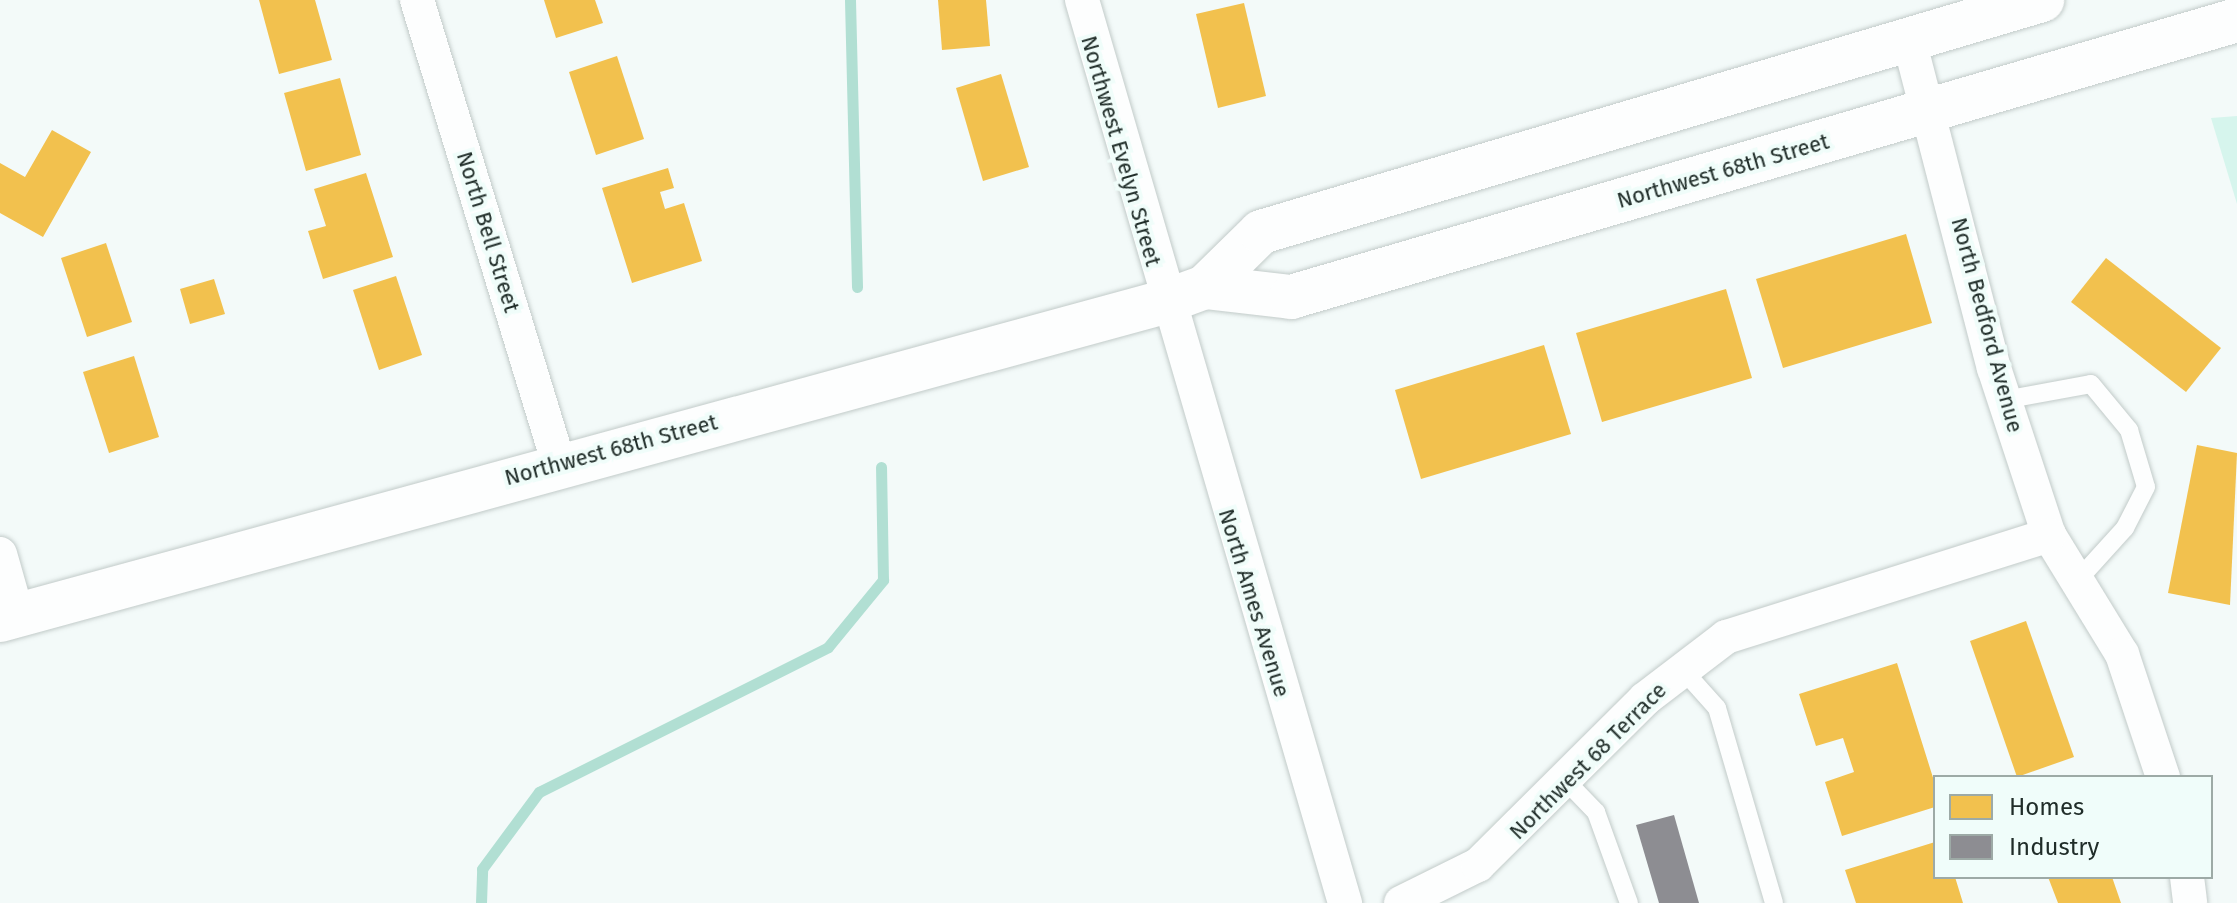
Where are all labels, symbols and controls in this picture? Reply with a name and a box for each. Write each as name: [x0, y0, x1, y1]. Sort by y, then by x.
street label: Northwest Evelyn Street: [1075, 33, 1167, 269]
street label: Northwest 68th Street: [1614, 128, 1832, 214]
street label: North Bell Street: [451, 148, 525, 316]
street label: North Bedford Avenue: [1946, 215, 2028, 435]
street label: Northwest 68th Street: [502, 409, 720, 491]
street label: North Ames Avenue: [1213, 506, 1295, 700]
street label: Northwest 68 Terrace: [1504, 677, 1672, 845]
legend: [1933, 775, 2213, 879]
text: Homes: [2009, 793, 2084, 821]
text: Industry: [2009, 833, 2099, 861]

